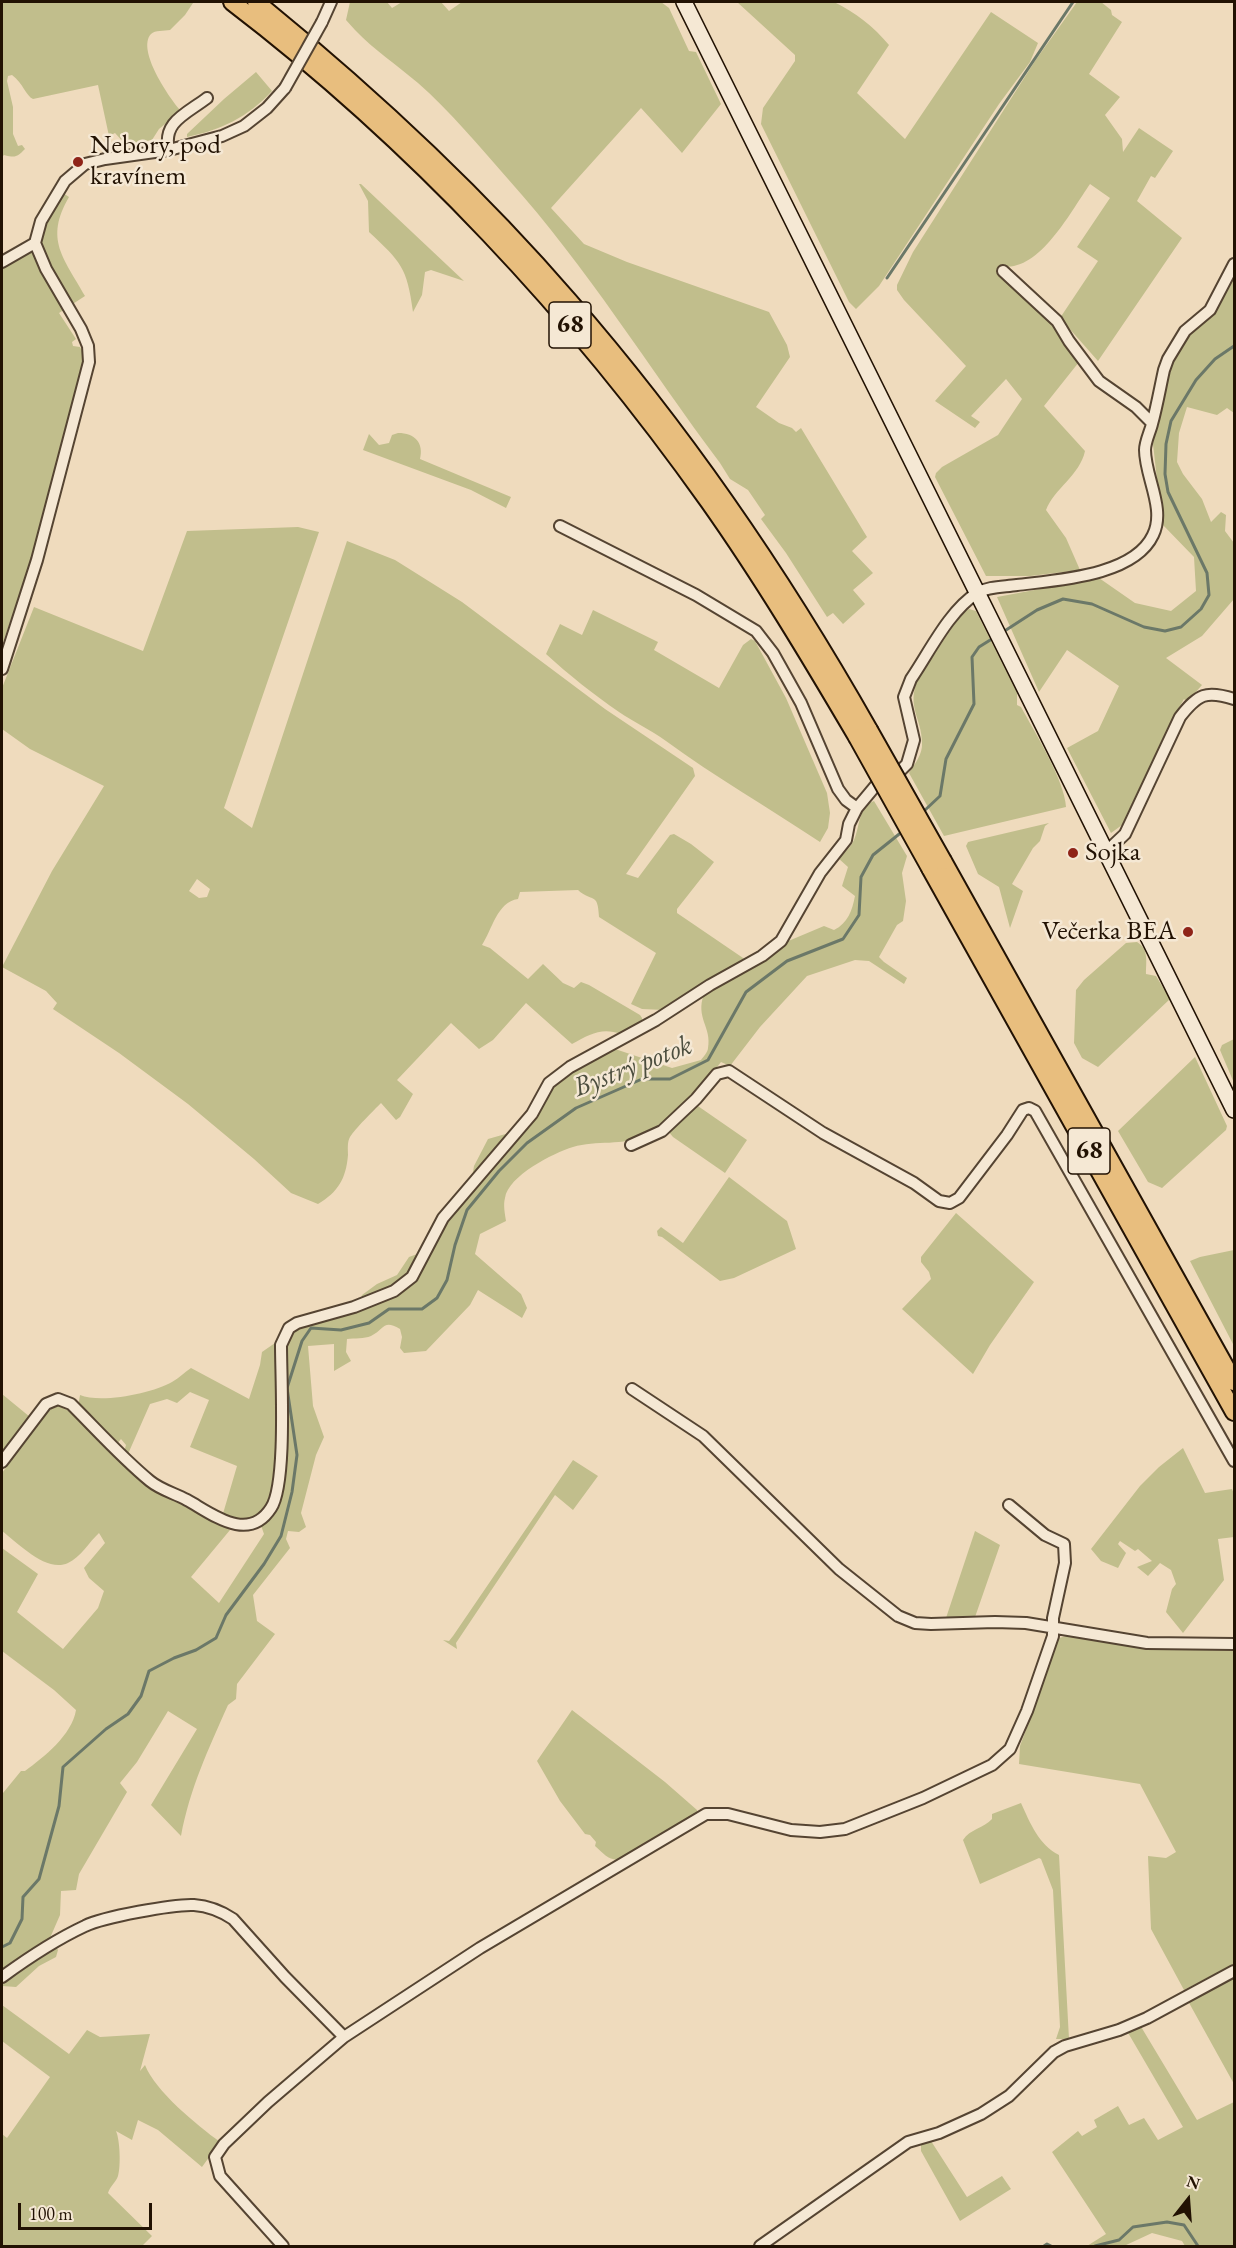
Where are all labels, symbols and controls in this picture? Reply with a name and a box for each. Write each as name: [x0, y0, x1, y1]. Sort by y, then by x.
place label: Nebory, pod kravínem: [90, 130, 221, 193]
marker: Nebory, pod kravínem: [71, 155, 85, 169]
road number: 68: [549, 302, 591, 348]
place label: Sojka: [1085, 837, 1140, 869]
marker: Sojka: [1066, 846, 1080, 860]
place label: Večerka BEA: [1042, 916, 1176, 948]
marker: Večerka BEA: [1181, 925, 1195, 939]
water label: Bystrý potok: [569, 1029, 697, 1105]
road number: 68: [1068, 1128, 1110, 1174]
north arrow: [1158, 2170, 1218, 2230]
text: N: [1184, 2170, 1203, 2194]
scale bar: [21, 2191, 154, 2229]
text: 100 m: [29, 2202, 73, 2225]

